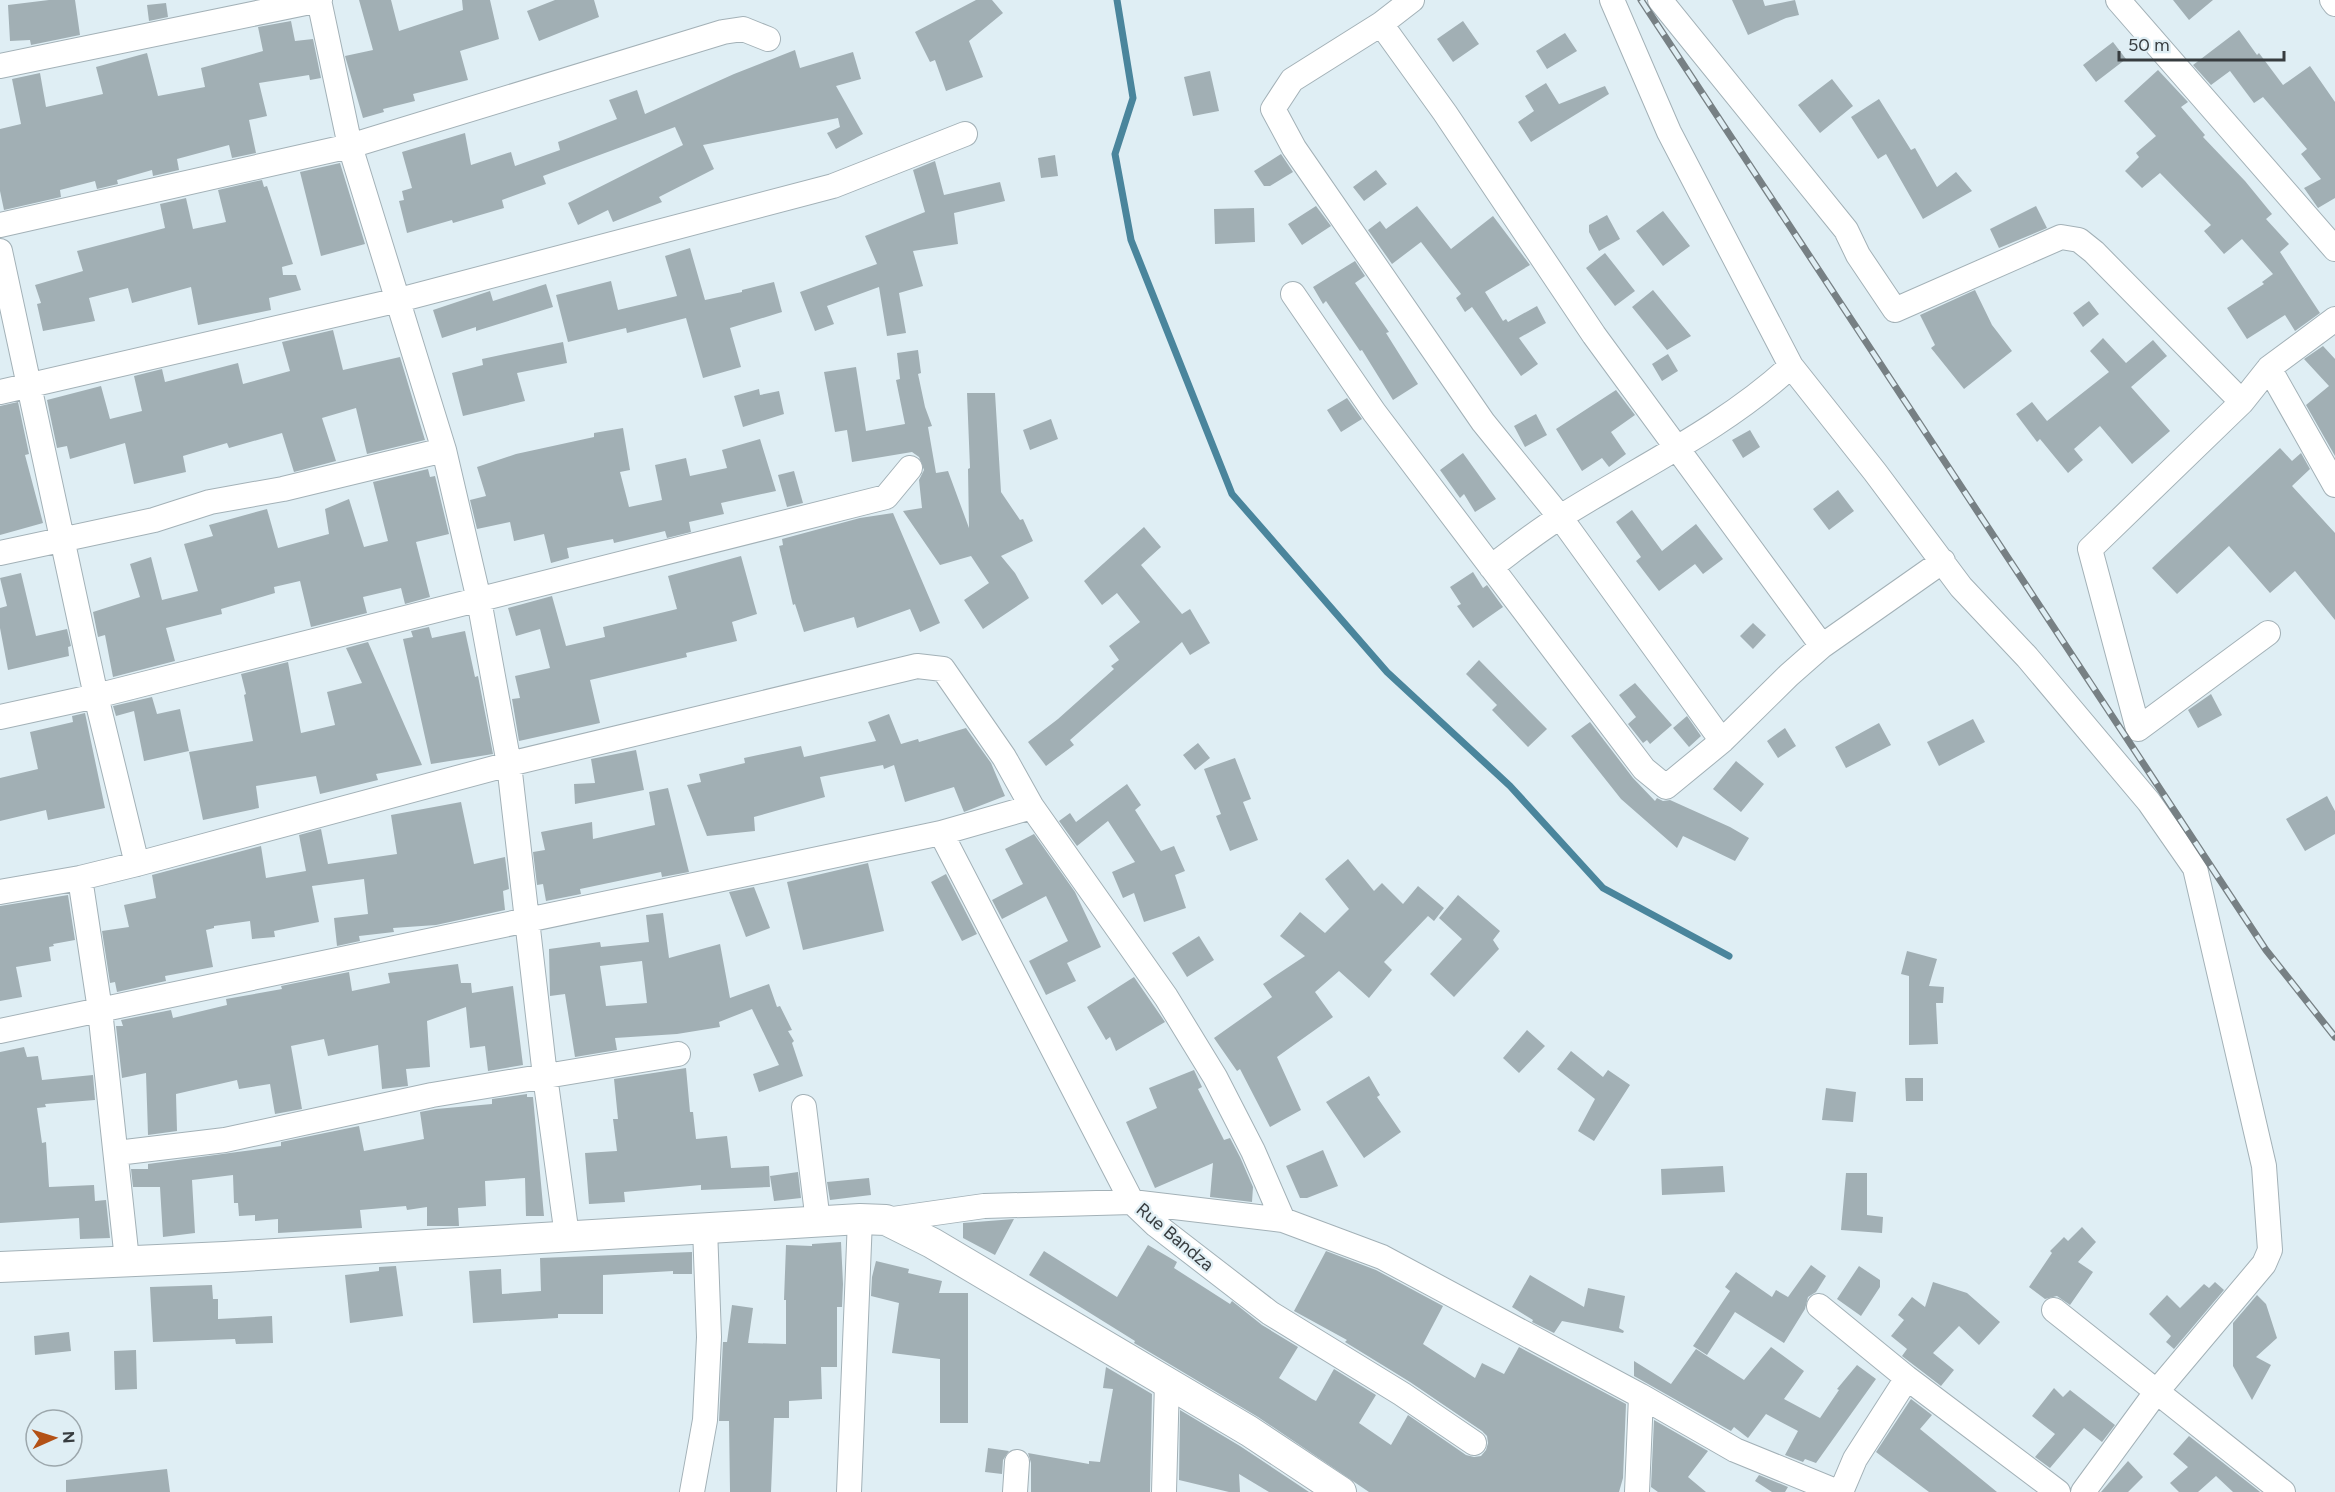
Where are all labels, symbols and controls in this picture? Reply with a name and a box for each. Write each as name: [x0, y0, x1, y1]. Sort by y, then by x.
scale bar: [2119, 24, 2284, 62]
text: 50 m: [2128, 34, 2170, 56]
street label: Rue Bandza: [1132, 1198, 1218, 1276]
north arrow: [24, 1408, 84, 1468]
text: N: [59, 1431, 78, 1444]

